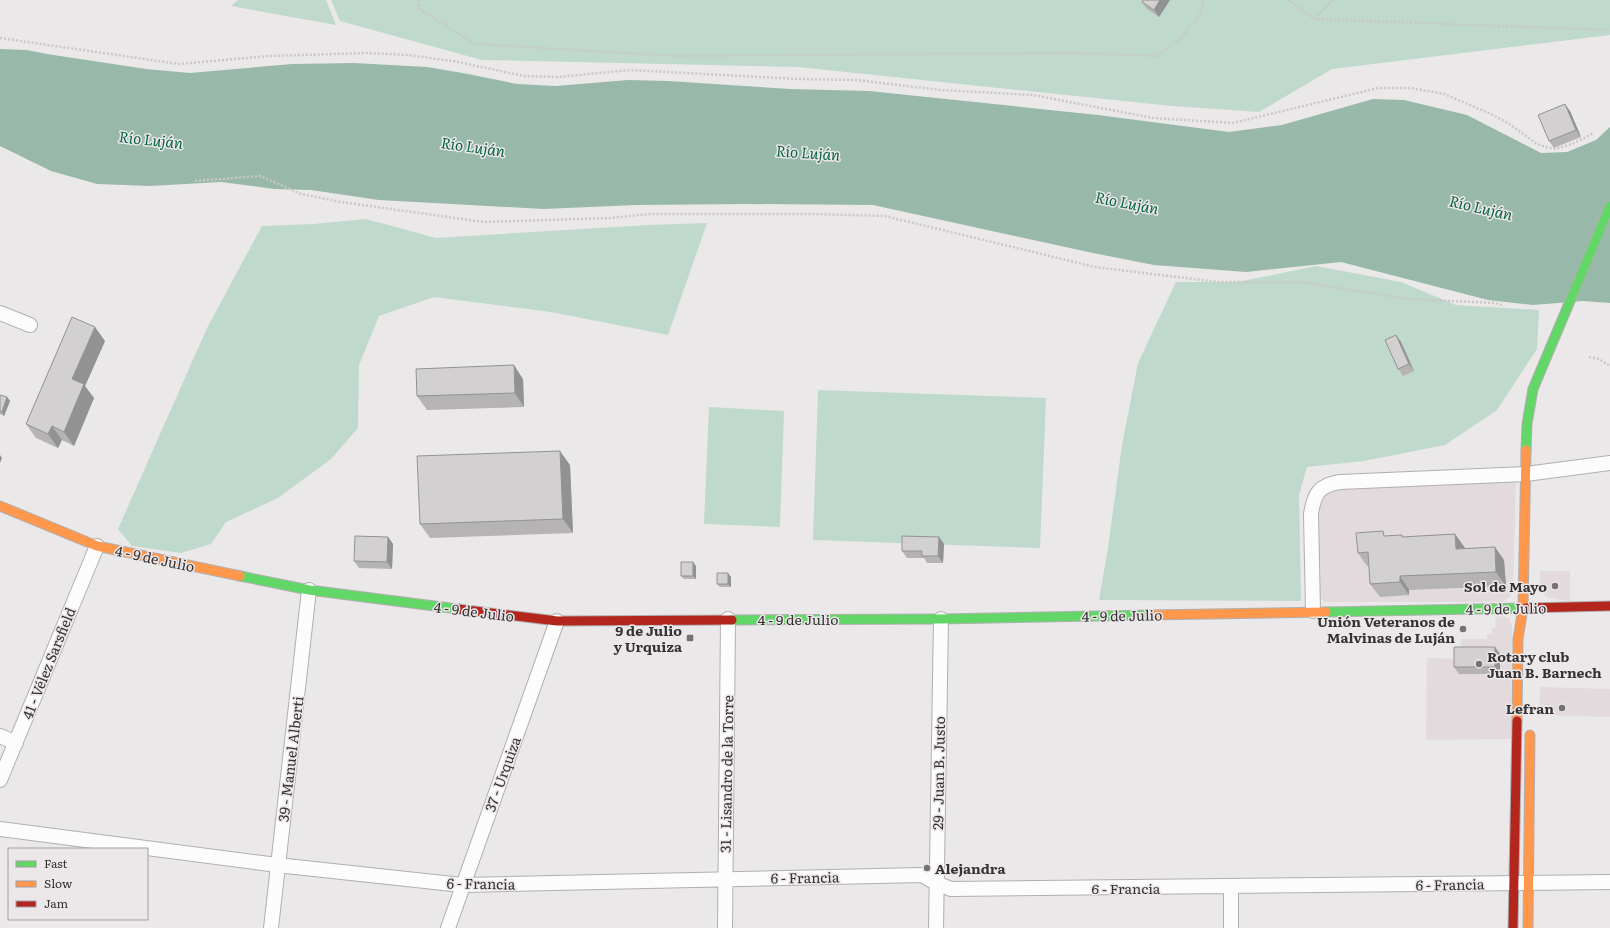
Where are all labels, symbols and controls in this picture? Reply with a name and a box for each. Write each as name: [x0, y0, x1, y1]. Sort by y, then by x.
water label: Río Luján: [118, 124, 184, 154]
water label: Río Luján: [439, 130, 507, 162]
water label: Río Luján: [775, 138, 841, 166]
water label: Río Luján: [1093, 185, 1161, 219]
water label: Río Luján: [1447, 189, 1515, 225]
street label: 4 - 9 de Julio: [113, 540, 197, 576]
place label: Sol de Mayo: [1464, 576, 1547, 596]
marker: Sol de Mayo: [1550, 581, 1560, 591]
street label: 4 - 9 de Julio: [433, 596, 515, 626]
street label: 4 - 9 de Julio: [1465, 597, 1547, 619]
street label: 41 - Vélez Sarsfield: [16, 604, 80, 722]
street label: 4 - 9 de Julio: [1081, 604, 1163, 626]
street label: 4 - 9 de Julio: [758, 609, 838, 629]
place label: Unión Veteranos de Malvinas de Luján: [1317, 611, 1455, 647]
place label: 9 de Julio y Urquiza: [614, 620, 683, 656]
marker: Unión Veteranos de Malvinas de Luján: [1458, 624, 1468, 634]
marker: 9 de Julio y Urquiza: [685, 633, 695, 643]
place label: Rotary club Juan B. Barnech: [1487, 646, 1602, 682]
marker: Rotary club Juan B. Barnech: [1474, 659, 1484, 669]
street label: 39 - Manuel Alberti: [272, 695, 308, 823]
street label: 31 - Lisandro de la Torre: [715, 695, 737, 853]
place label: Lefran: [1506, 698, 1554, 718]
marker: Lefran: [1557, 703, 1567, 713]
street label: 29 - Juan B. Justo: [927, 716, 949, 830]
street label: 37 - Urquiza: [479, 733, 525, 814]
legend: [8, 848, 148, 920]
text: Fast: [44, 854, 68, 872]
place label: Alejandra: [935, 858, 1006, 878]
marker: Alejandra: [922, 863, 932, 873]
street label: 6 - Francia: [770, 866, 840, 888]
street label: 6 - Francia: [446, 872, 516, 894]
street label: 6 - Francia: [1415, 873, 1485, 895]
text: Slow: [44, 874, 73, 892]
street label: 6 - Francia: [1092, 878, 1161, 898]
text: Jam: [44, 894, 69, 912]

